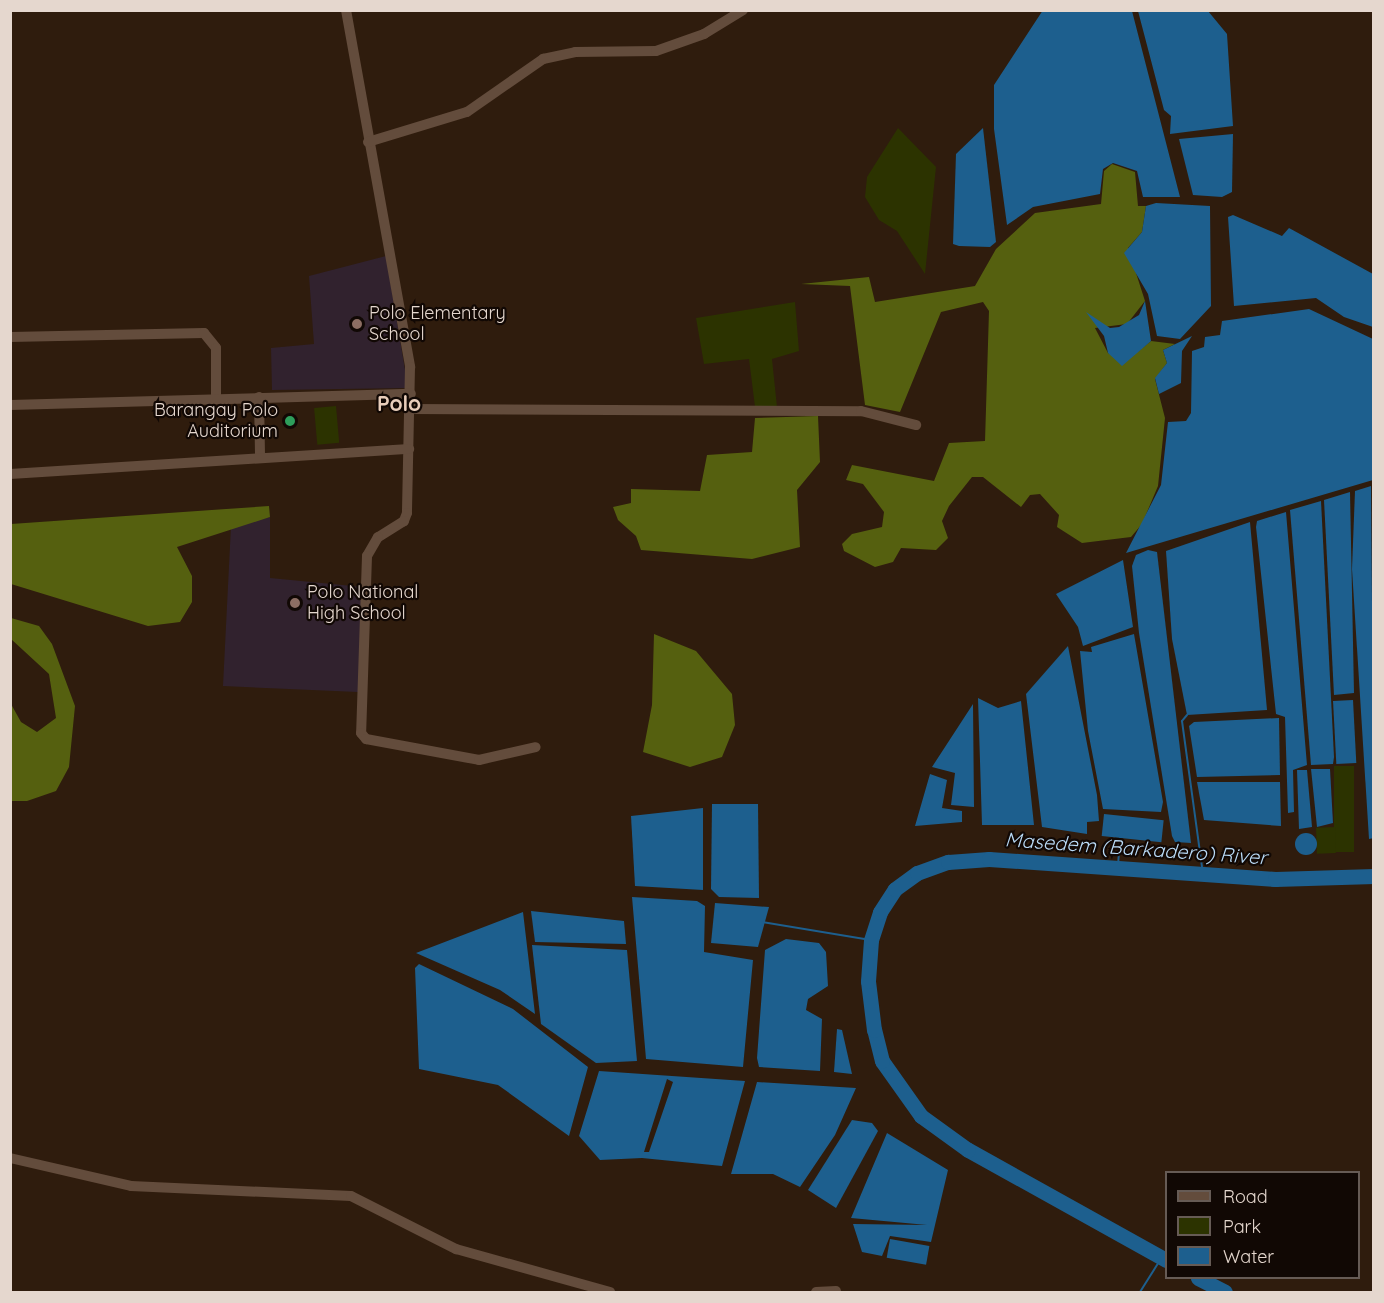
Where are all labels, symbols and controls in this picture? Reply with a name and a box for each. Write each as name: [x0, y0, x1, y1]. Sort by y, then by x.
place label: Polo Elementary School: [369, 303, 506, 346]
marker: Polo Elementary School: [350, 317, 364, 331]
district label: Polo: [377, 390, 421, 416]
place label: Barangay Polo Auditorium: [154, 400, 278, 442]
marker: Barangay Polo Auditorium: [283, 414, 297, 428]
place label: Polo National High School: [307, 582, 418, 624]
marker: Polo National High School: [288, 596, 302, 610]
water label: Masedem (Barkadero) River: [1004, 827, 1268, 869]
legend: [1165, 1171, 1360, 1279]
text: Road: [1223, 1185, 1268, 1208]
text: Park: [1223, 1215, 1261, 1238]
text: Water: [1223, 1245, 1274, 1268]

